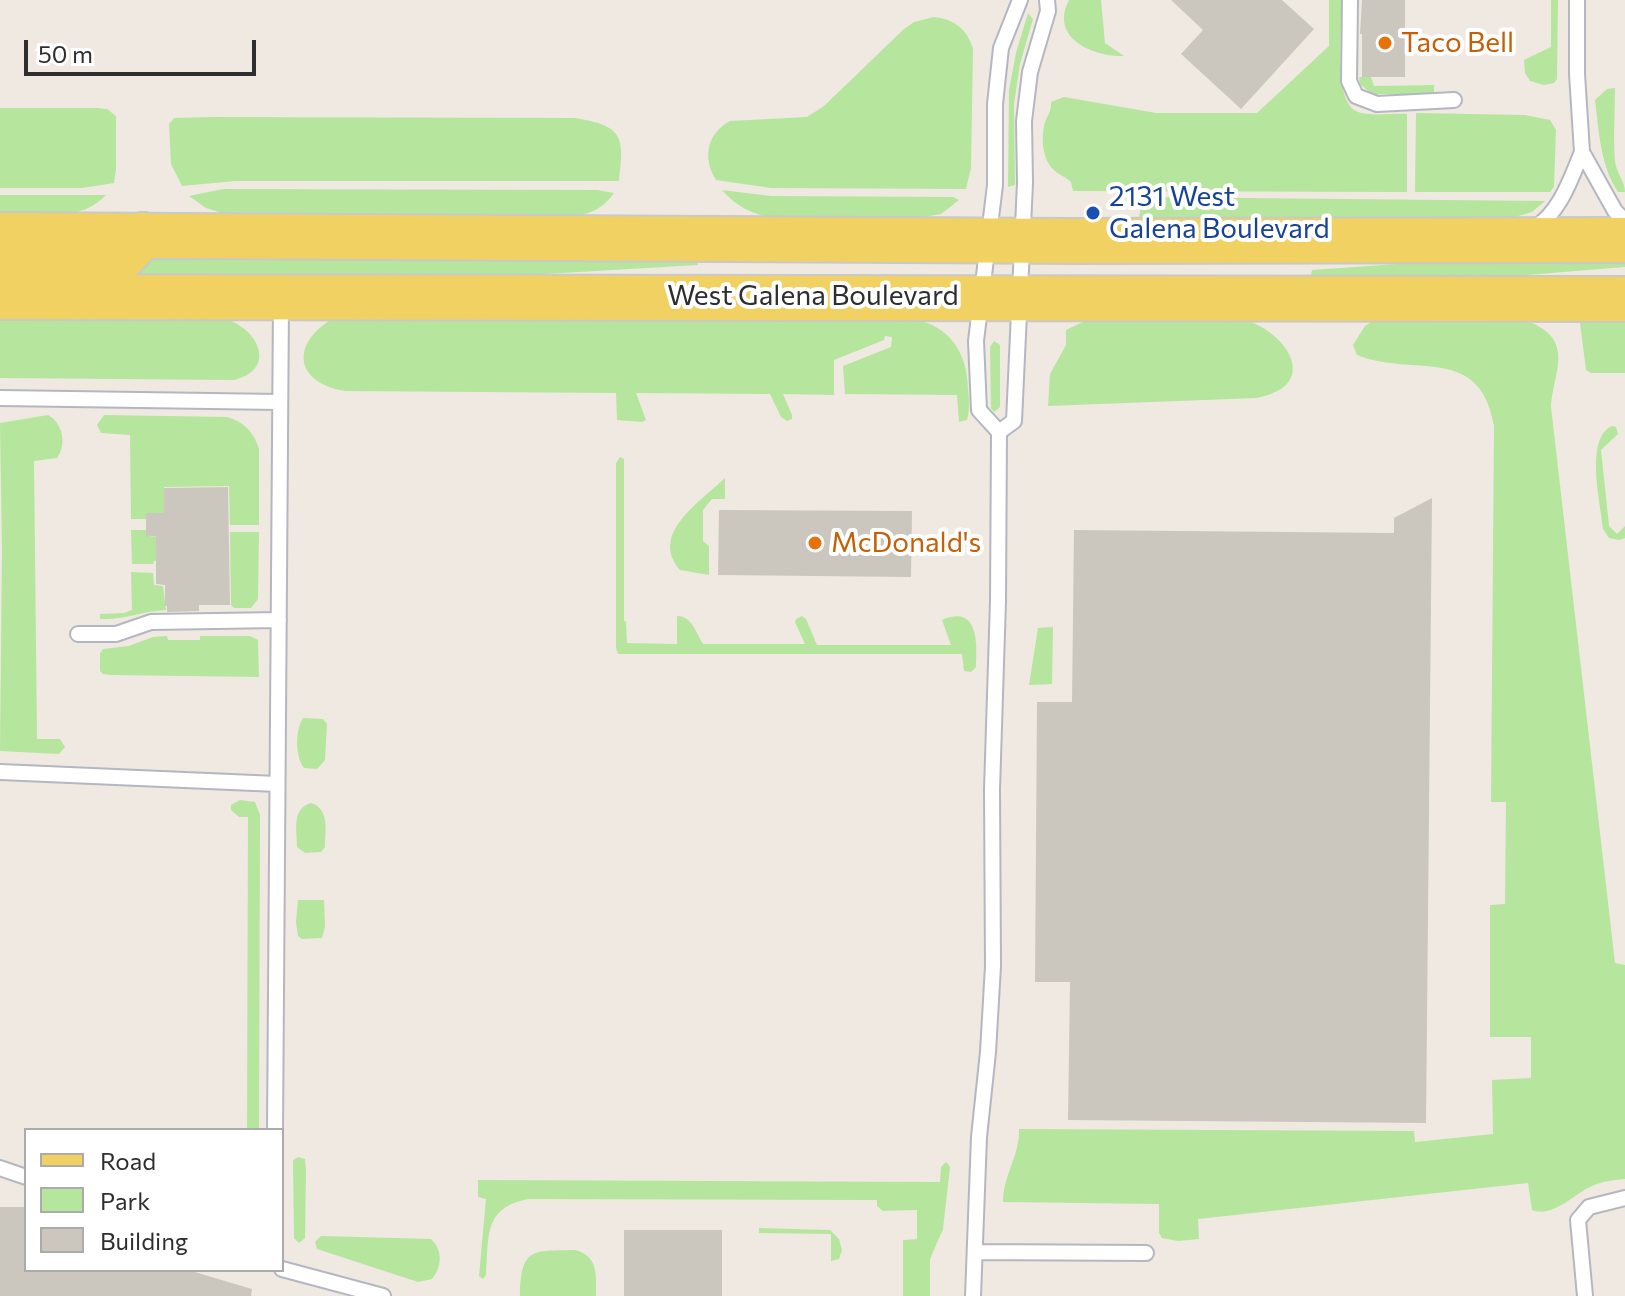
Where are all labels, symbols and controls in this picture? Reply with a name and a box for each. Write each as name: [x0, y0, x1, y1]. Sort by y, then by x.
scale bar: [28, 24, 260, 74]
place label: Taco Bell: [1401, 26, 1514, 60]
marker: Taco Bell: [1376, 34, 1394, 52]
text: 50 m: [38, 39, 93, 68]
place label: 2131 West Galena Boulevard: [1109, 180, 1330, 246]
marker: 2131 West Galena Boulevard: [1084, 204, 1102, 222]
street label: West Galena Boulevard: [667, 279, 959, 313]
place label: McDonald's: [831, 526, 981, 560]
marker: McDonald's: [806, 534, 824, 552]
legend: [24, 1128, 284, 1272]
text: Road: [100, 1146, 156, 1175]
text: Park: [100, 1186, 150, 1215]
text: Building: [100, 1226, 188, 1255]

